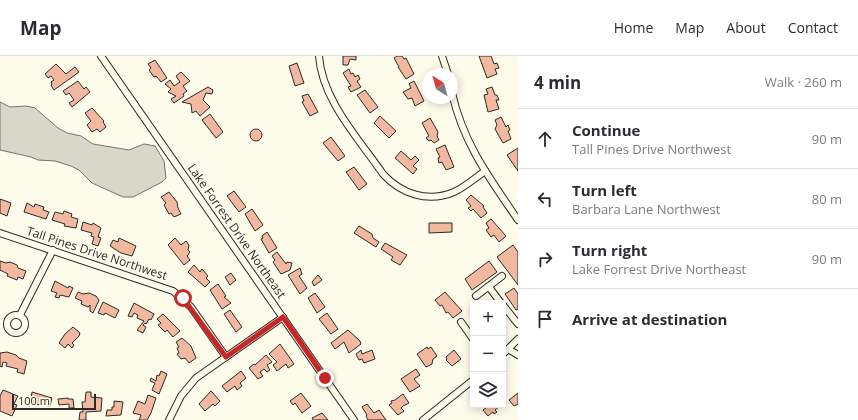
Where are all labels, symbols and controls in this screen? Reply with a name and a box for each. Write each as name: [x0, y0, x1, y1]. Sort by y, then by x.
text: Map: [20, 15, 61, 41]
text: Home: [614, 18, 653, 37]
text: Map: [675, 18, 704, 37]
text: About: [726, 18, 766, 37]
text: Contact: [788, 18, 838, 37]
north arrow: [422, 68, 458, 104]
text: 4 min: [534, 71, 581, 94]
text: Walk · 260 m: [765, 73, 842, 91]
text: Continue: [572, 120, 640, 140]
icon: ahead: [534, 128, 556, 150]
text: 90 m: [812, 130, 842, 148]
text: Tall Pines Drive Northwest: [572, 140, 731, 158]
street label: Lake Forrest Drive Northeast: [184, 160, 290, 302]
text: Turn left: [572, 180, 637, 200]
icon: left: [534, 188, 556, 210]
text: 80 m: [812, 190, 842, 208]
text: Barbara Lane Northwest: [572, 200, 720, 218]
street label: Tall Pines Drive Northwest: [24, 222, 170, 284]
text: Turn right: [572, 240, 647, 260]
icon: right: [534, 248, 556, 270]
text: 90 m: [812, 250, 842, 268]
text: Lake Forrest Drive Northeast: [572, 260, 746, 278]
route start: [174, 289, 192, 307]
map controls: [470, 300, 506, 408]
button: +: [470, 300, 506, 336]
icon: arrive: [534, 308, 556, 330]
text: Arrive at destination: [572, 309, 727, 329]
button: −: [470, 336, 506, 372]
route end: [316, 369, 334, 387]
button: layers: [470, 372, 506, 408]
scale bar: [12, 392, 96, 411]
text: 100 m: [18, 393, 50, 408]

